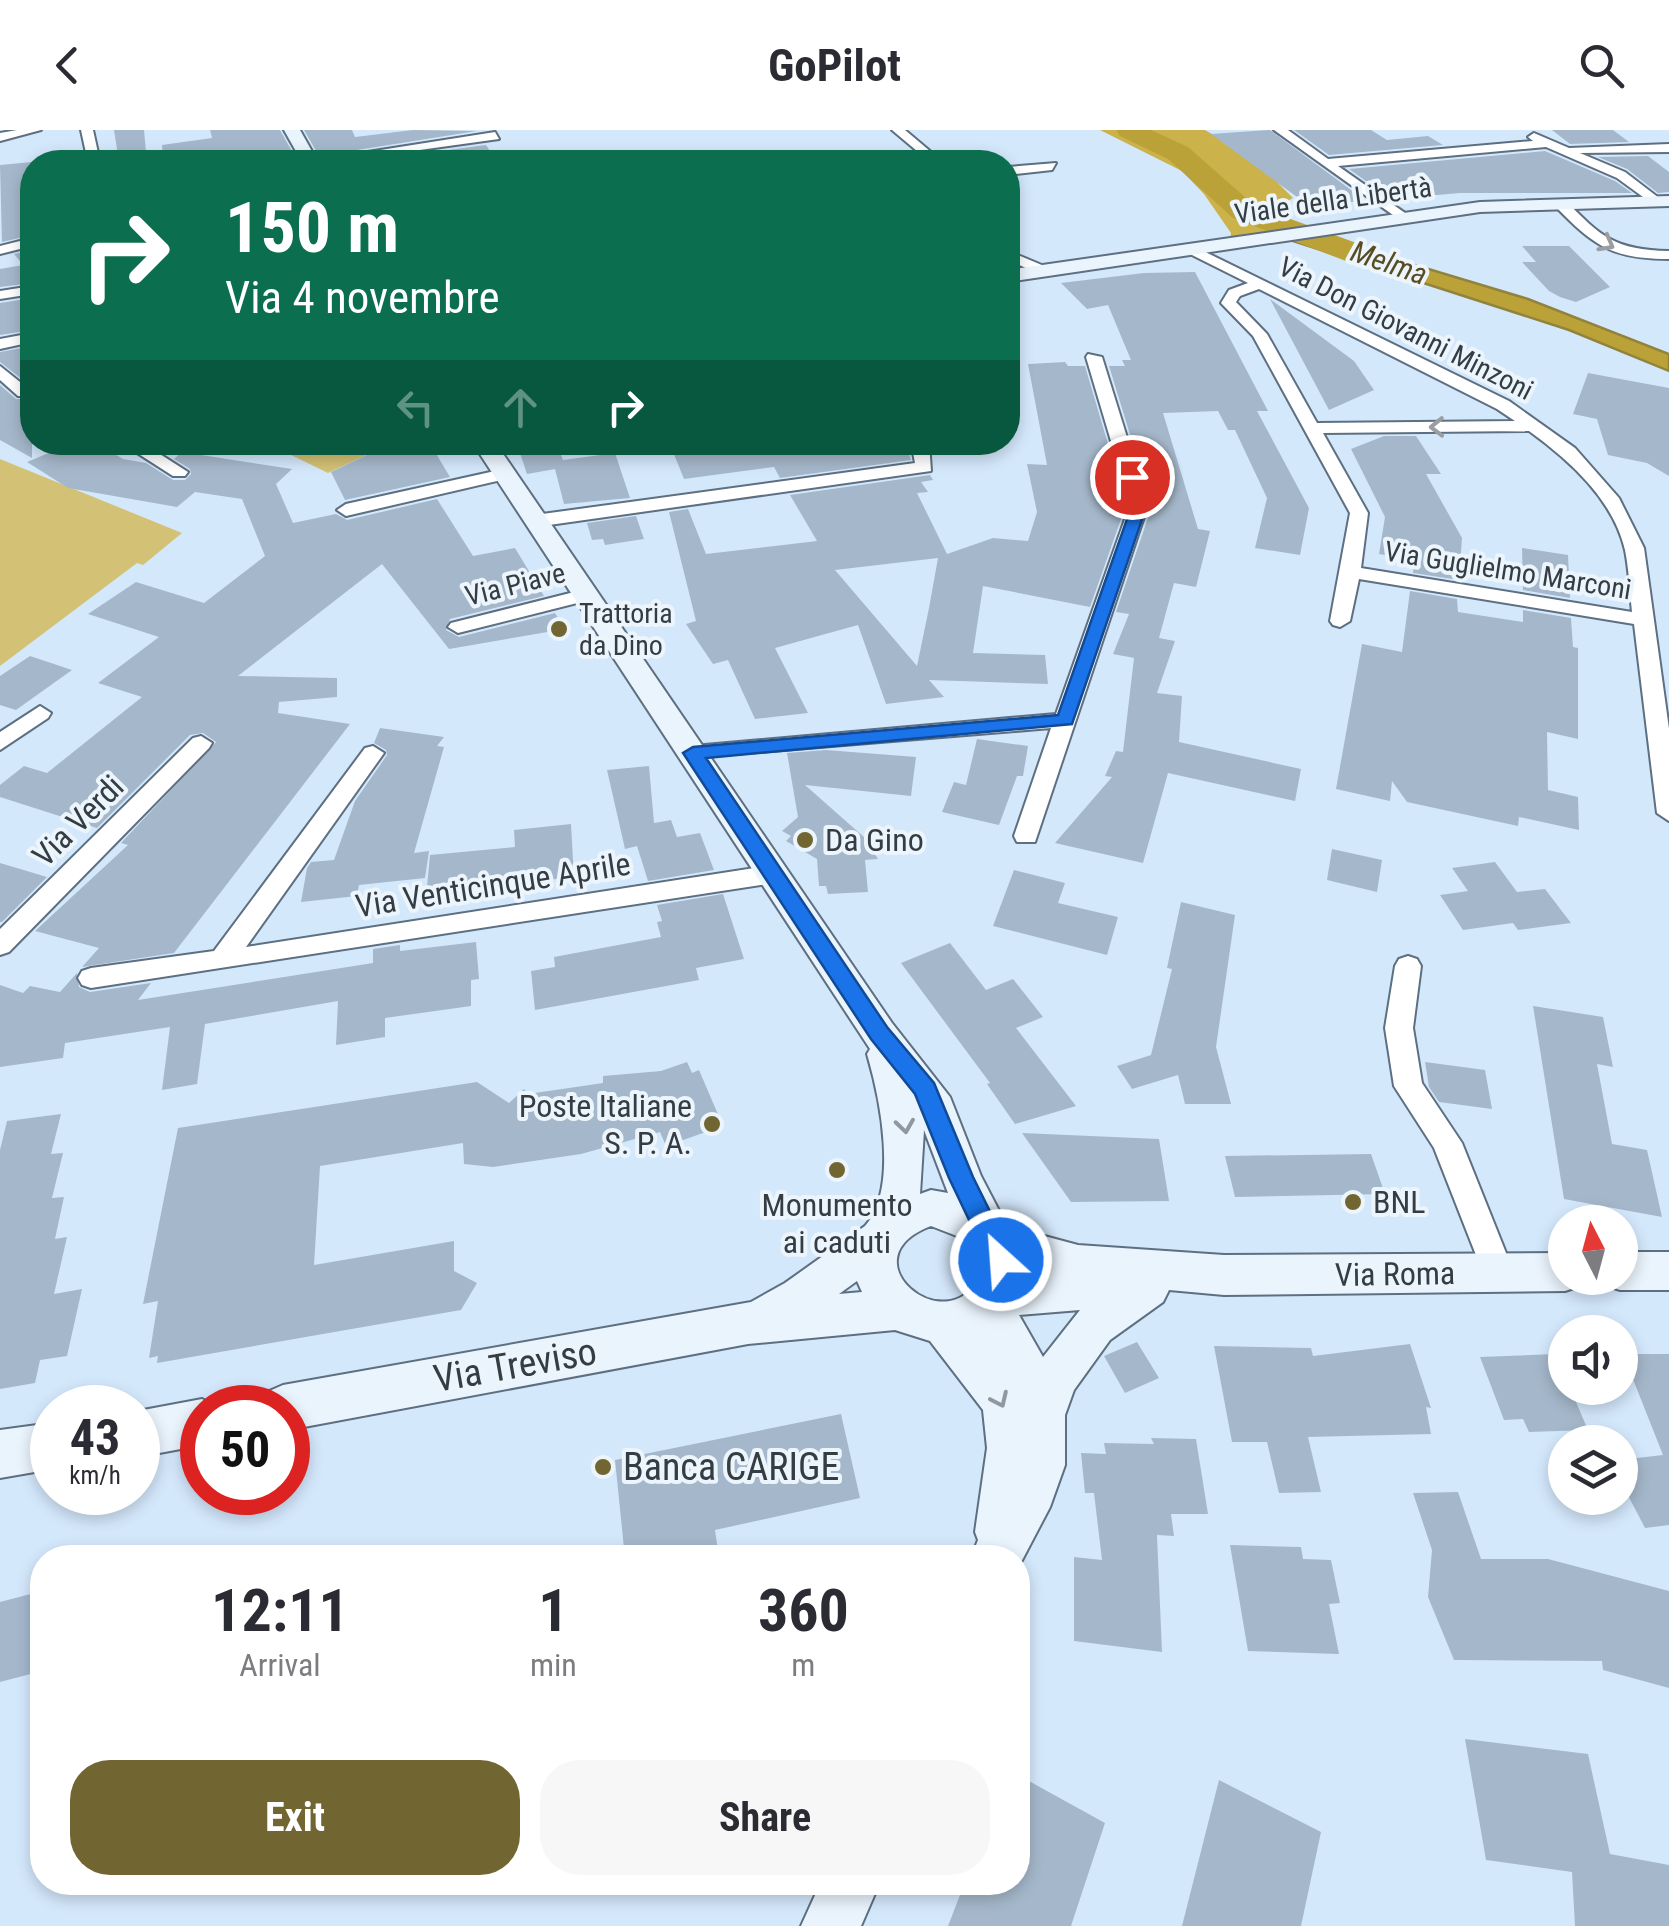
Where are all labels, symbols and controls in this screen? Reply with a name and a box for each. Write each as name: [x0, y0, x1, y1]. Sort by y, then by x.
icon: back: [40, 38, 95, 93]
icon: search: [1574, 38, 1629, 93]
text: GoPilot: [768, 39, 901, 92]
street label: Viale della Libertà: [1232, 170, 1434, 231]
text: 150 m: [225, 187, 399, 269]
icon: right: [60, 190, 190, 320]
one-way arrow: [1597, 232, 1615, 251]
water label: Melma: [1347, 233, 1432, 292]
street label: Via Don Giovanni Minzoni: [1273, 250, 1539, 407]
text: Via 4 novembre: [225, 271, 500, 324]
icon: left: [388, 380, 443, 435]
icon: ahead: [493, 380, 548, 435]
icon: right: [598, 380, 653, 435]
one-way arrow: [1429, 416, 1444, 438]
pin: [1090, 435, 1175, 520]
icon: arrive: [1105, 450, 1160, 505]
street label: Via Guglielmo Marconi: [1382, 535, 1634, 606]
street label: Via Piave: [462, 556, 569, 613]
place label: Trattoria da Dino: [579, 597, 673, 662]
marker: Trattoria da Dino: [548, 618, 570, 640]
street label: Via Verdi: [25, 768, 131, 874]
place label: Da Gino: [825, 821, 924, 859]
marker: Da Gino: [794, 829, 816, 851]
street label: Via Venticinque Aprile: [353, 845, 633, 925]
place label: Poste Italiane S. P. A.: [519, 1087, 692, 1162]
marker: Poste Italiane S. P. A.: [701, 1113, 723, 1135]
one-way arrow: [893, 1118, 914, 1135]
marker: Monumento ai caduti: [826, 1159, 848, 1181]
place label: BNL: [1373, 1183, 1426, 1221]
place label: Monumento ai caduti: [761, 1186, 913, 1261]
marker: BNL: [1342, 1191, 1364, 1213]
north arrow: [1548, 1205, 1638, 1295]
map controls: [1548, 1205, 1638, 1515]
position arrow: [949, 1208, 1053, 1312]
street label: Via Roma: [1334, 1254, 1456, 1294]
button: sound: [1548, 1315, 1638, 1405]
street label: Via Treviso: [430, 1329, 600, 1401]
speed limit sign: 50: [180, 1385, 310, 1515]
one-way arrow: [988, 1390, 1008, 1408]
text: 43: [70, 1409, 120, 1467]
button: layers: [1548, 1425, 1638, 1515]
place label: Banca CARIGE: [623, 1445, 839, 1489]
marker: Banca CARIGE: [592, 1456, 614, 1478]
text: km/h: [69, 1461, 121, 1490]
text: 12:11: [211, 1575, 349, 1646]
text: 1: [538, 1575, 569, 1646]
text: 360: [758, 1575, 849, 1646]
text: Arrival: [239, 1646, 321, 1684]
text: min: [530, 1646, 577, 1684]
text: m: [791, 1646, 815, 1684]
button: Exit: [70, 1760, 520, 1875]
button: Share: [540, 1760, 990, 1875]

